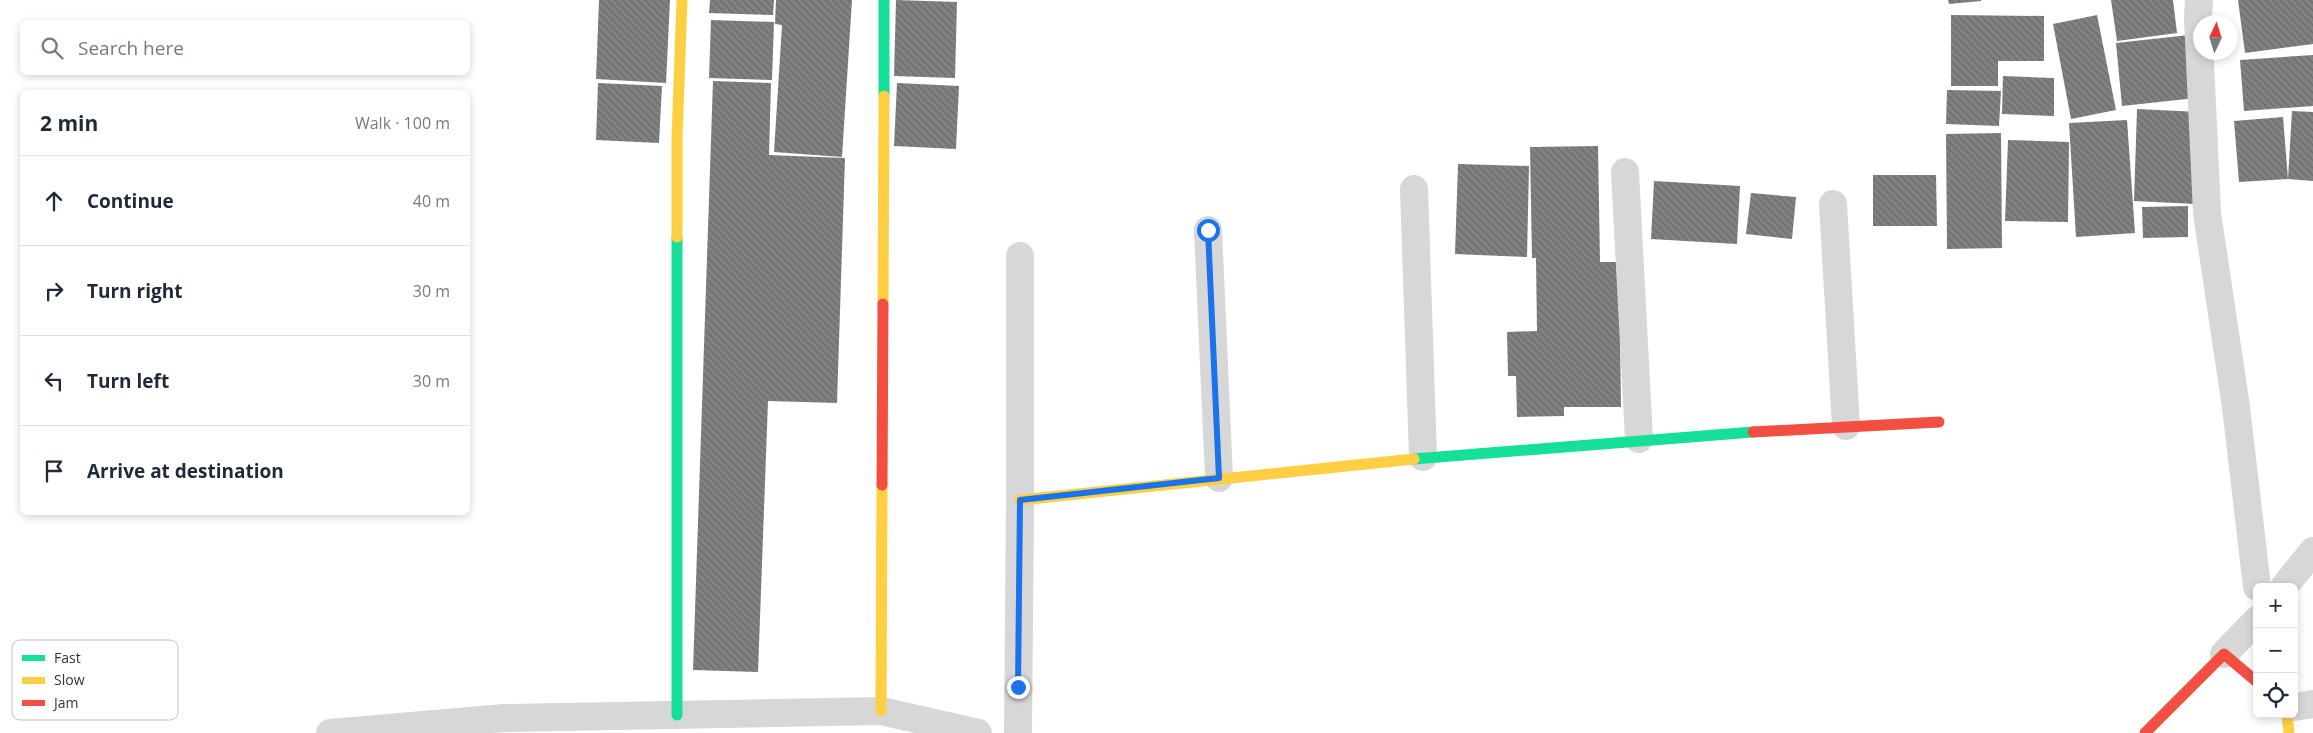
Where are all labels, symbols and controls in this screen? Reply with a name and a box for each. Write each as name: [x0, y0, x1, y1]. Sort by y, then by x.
north arrow: [2193, 15, 2238, 60]
search box: [20, 20, 470, 75]
icon: search: [38, 34, 66, 62]
text: Search here: [78, 35, 184, 61]
text: 2 min: [40, 109, 98, 137]
text: Walk · 100 m: [355, 112, 450, 134]
icon: ahead: [40, 187, 68, 215]
text: Continue: [87, 188, 174, 214]
text: 40 m: [413, 190, 450, 212]
route start: [1197, 219, 1220, 242]
icon: right: [40, 277, 68, 305]
text: Turn right: [87, 278, 182, 304]
text: 30 m: [413, 280, 450, 302]
icon: left: [40, 367, 68, 395]
text: Turn left: [87, 368, 169, 394]
text: 30 m: [413, 370, 450, 392]
icon: arrive: [40, 457, 68, 485]
text: Arrive at destination: [87, 458, 284, 484]
map controls: [2253, 583, 2298, 718]
button: +: [2253, 583, 2298, 628]
button: −: [2253, 628, 2298, 673]
legend: [12, 640, 178, 720]
text: Fast: [54, 648, 81, 667]
text: Slow: [54, 670, 85, 689]
button: locate: [2253, 673, 2298, 718]
route end: [1007, 676, 1030, 699]
text: Jam: [52, 693, 79, 712]

